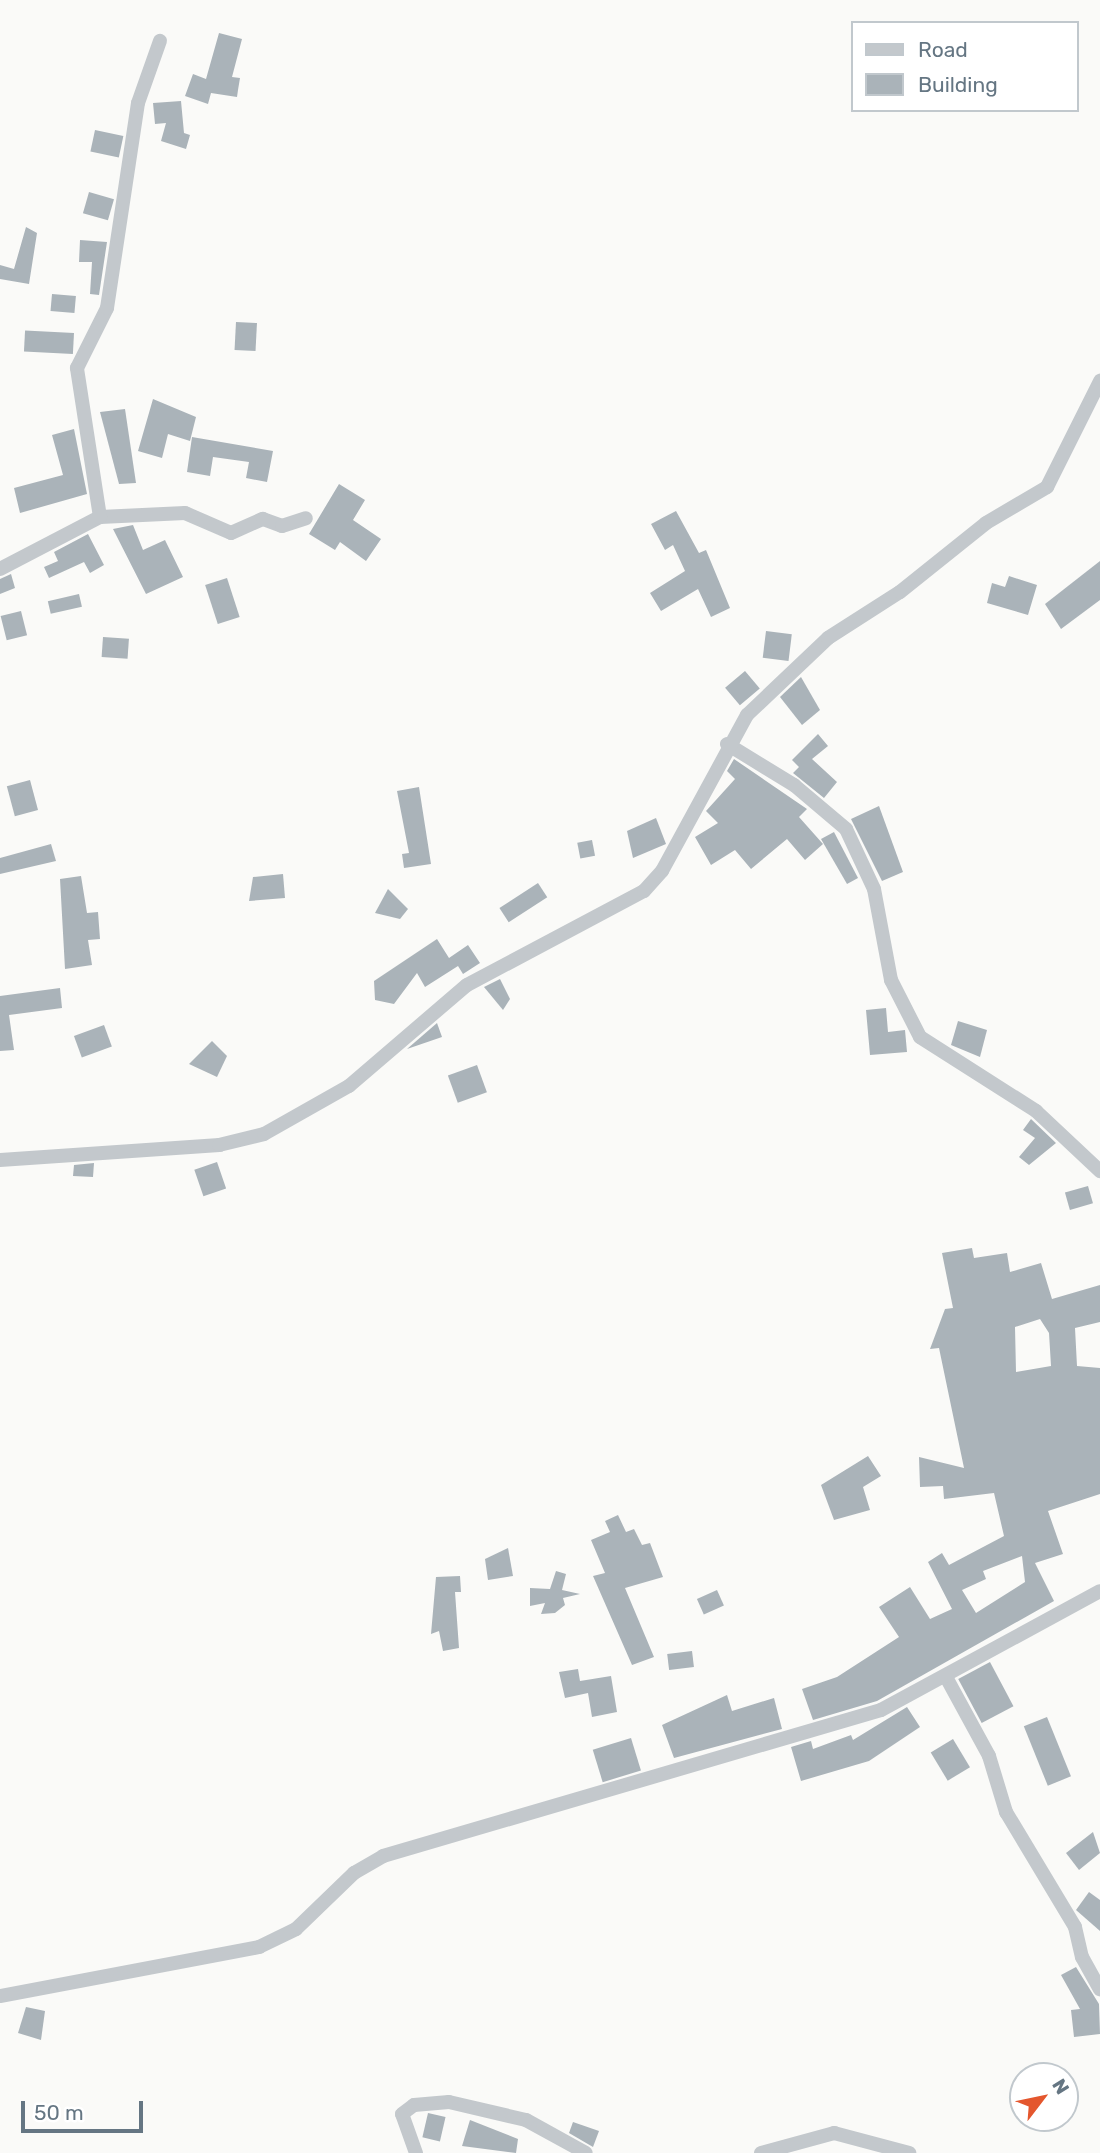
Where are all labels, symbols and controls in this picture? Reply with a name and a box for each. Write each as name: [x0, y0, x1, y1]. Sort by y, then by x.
legend: [852, 21, 1079, 112]
text: Road: [918, 37, 968, 62]
text: Building: [918, 72, 998, 97]
north arrow: [1009, 2062, 1079, 2132]
text: N: [1047, 2075, 1074, 2099]
scale bar: [24, 2086, 147, 2130]
text: 50 m: [34, 2100, 84, 2125]

